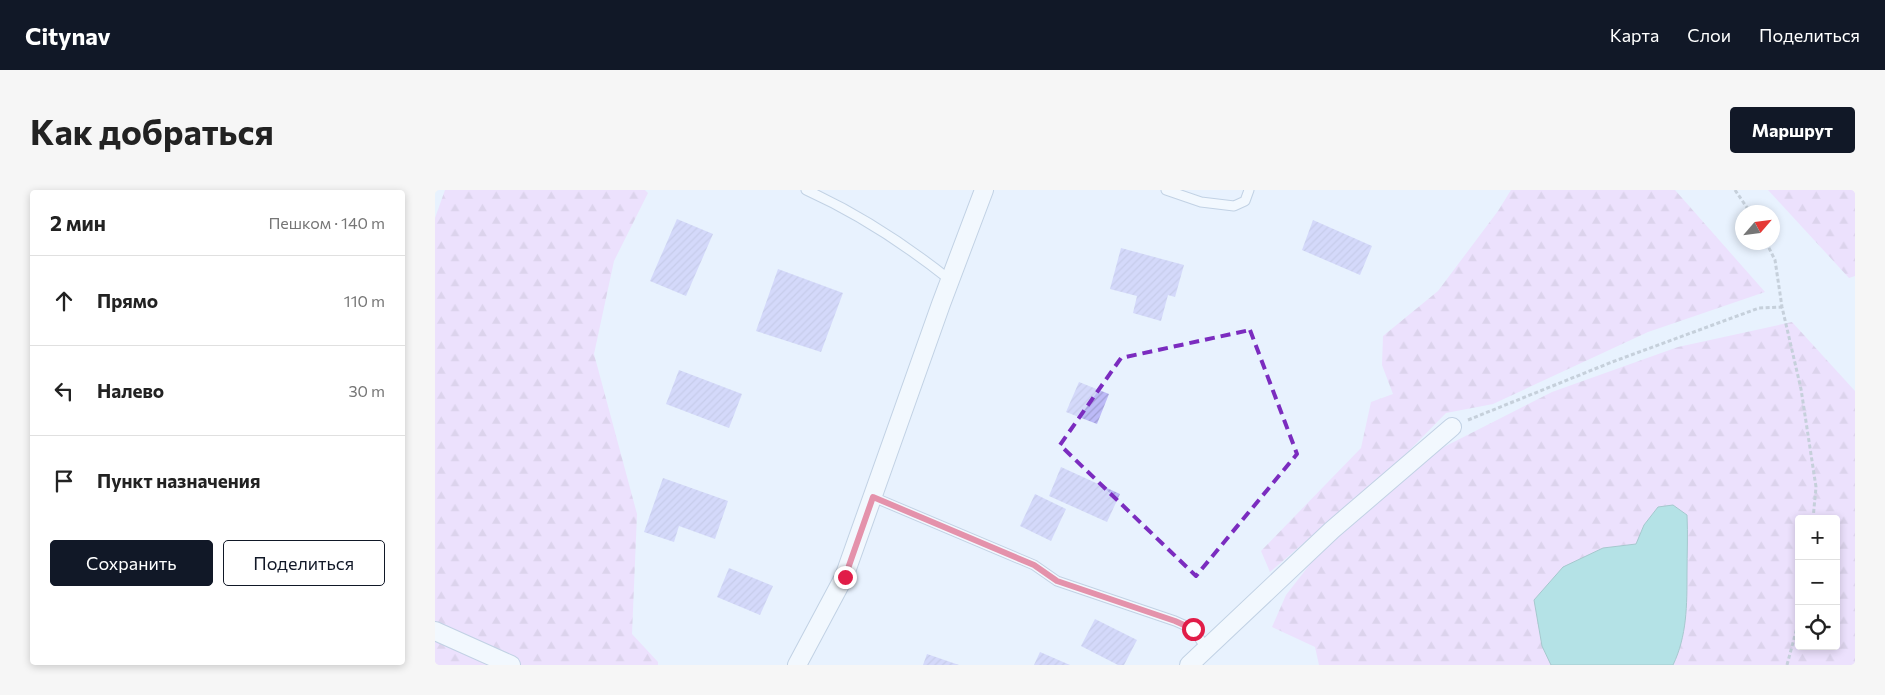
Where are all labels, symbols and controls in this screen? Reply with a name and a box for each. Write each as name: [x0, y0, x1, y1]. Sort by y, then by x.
text: Citynav: [25, 21, 111, 50]
text: Карта: [1610, 24, 1659, 46]
text: Слои: [1687, 24, 1731, 46]
text: Поделиться: [1759, 24, 1860, 46]
button: Маршрут: [1730, 107, 1855, 153]
text: Как добраться: [30, 109, 274, 152]
north arrow: [1735, 205, 1780, 250]
text: 2 мин: [50, 210, 106, 235]
text: Пешком · 140 m: [268, 213, 385, 232]
icon: ahead: [50, 287, 78, 315]
text: Прямо: [97, 289, 158, 312]
text: 110 m: [344, 291, 385, 310]
icon: left: [50, 377, 78, 405]
text: Налево: [97, 379, 164, 402]
text: 30 m: [348, 381, 385, 400]
icon: arrive: [50, 467, 78, 495]
text: Пункт назначения: [97, 469, 260, 492]
map controls: [1795, 515, 1840, 650]
button: +: [1795, 515, 1840, 560]
button: Сохранить: [50, 540, 213, 586]
button: Поделиться: [223, 540, 385, 586]
button: −: [1795, 560, 1840, 605]
route end: [834, 566, 857, 589]
button: locate: [1795, 605, 1840, 650]
route start: [1182, 618, 1205, 641]

